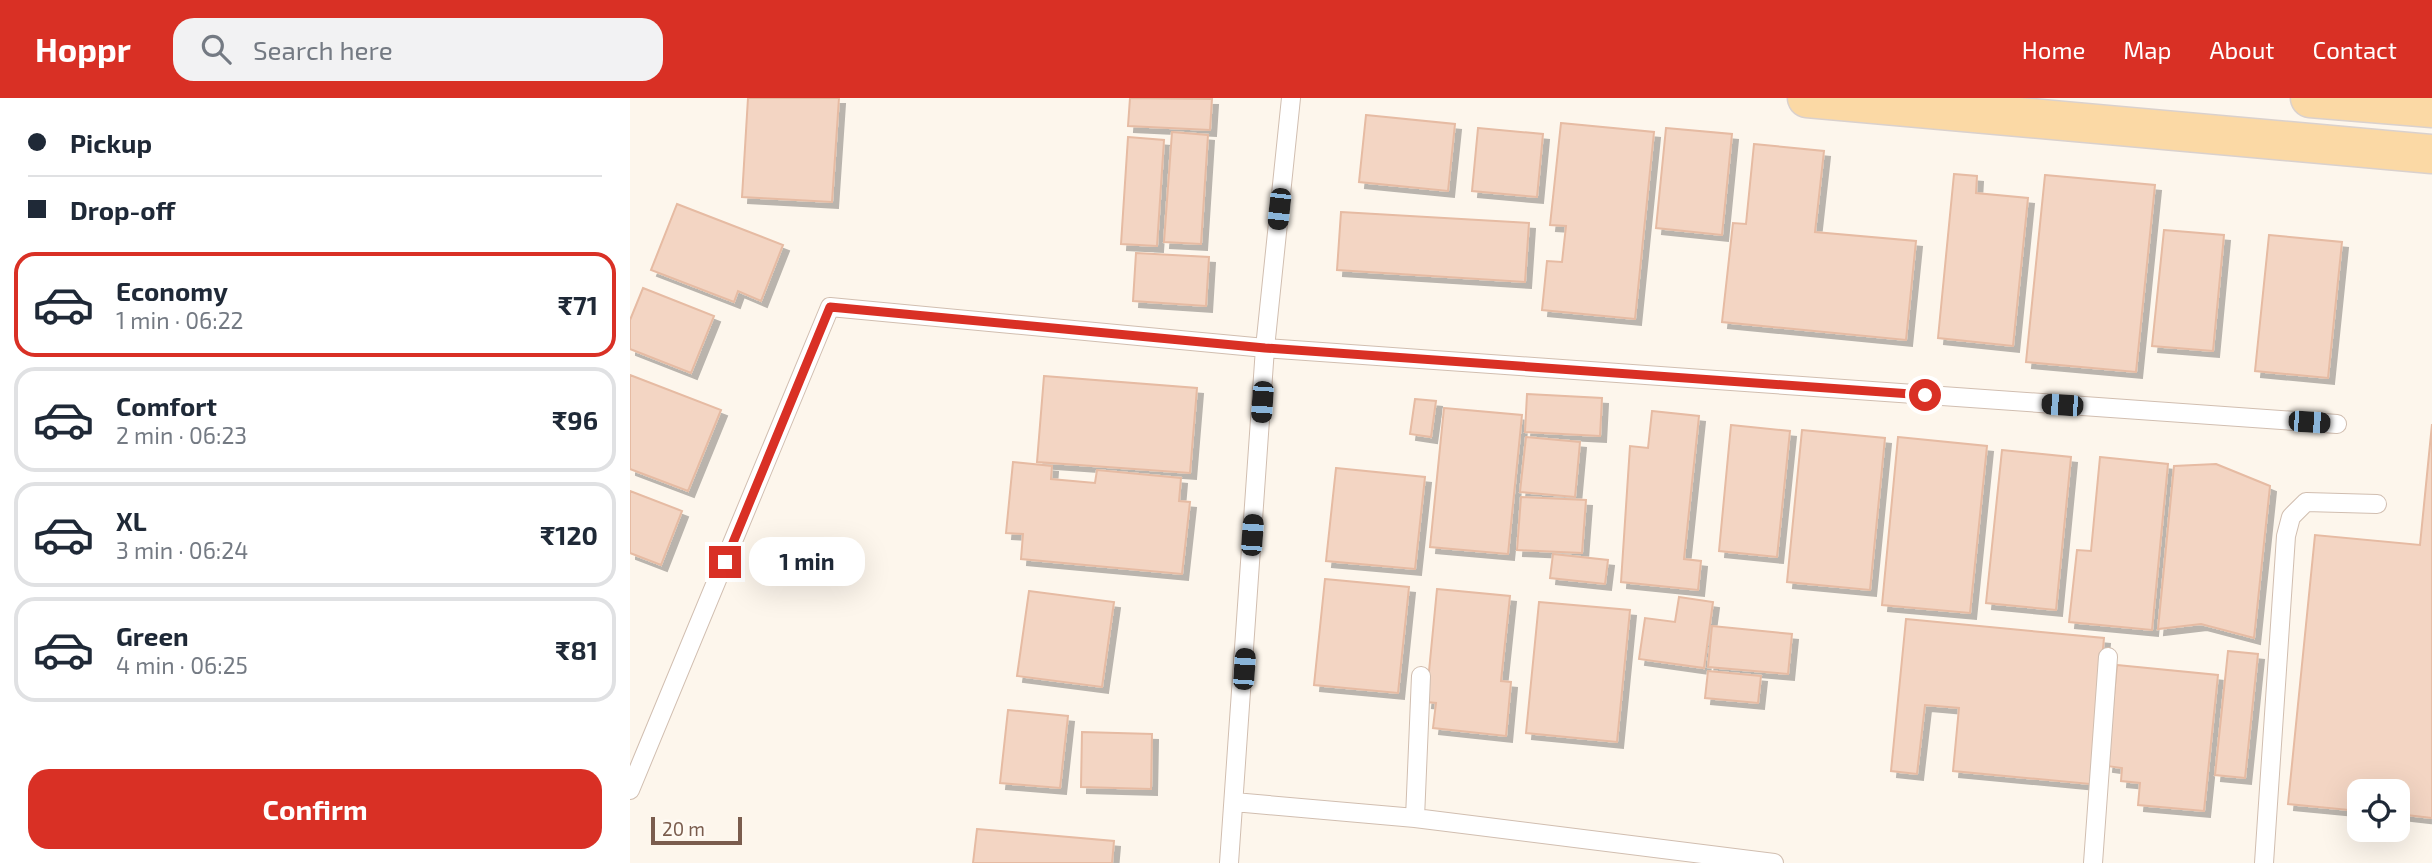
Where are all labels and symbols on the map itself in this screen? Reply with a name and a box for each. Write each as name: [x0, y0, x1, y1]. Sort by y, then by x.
car: [1267, 187, 1292, 231]
route start: [1909, 379, 1941, 411]
car: [1251, 380, 1274, 424]
car: [2041, 393, 2084, 417]
car: [2288, 410, 2331, 434]
car: [1241, 513, 1264, 557]
callout: 1 min: [749, 538, 865, 587]
route end: [709, 546, 741, 578]
car: [1233, 647, 1256, 691]
scale bar: [651, 814, 742, 846]

